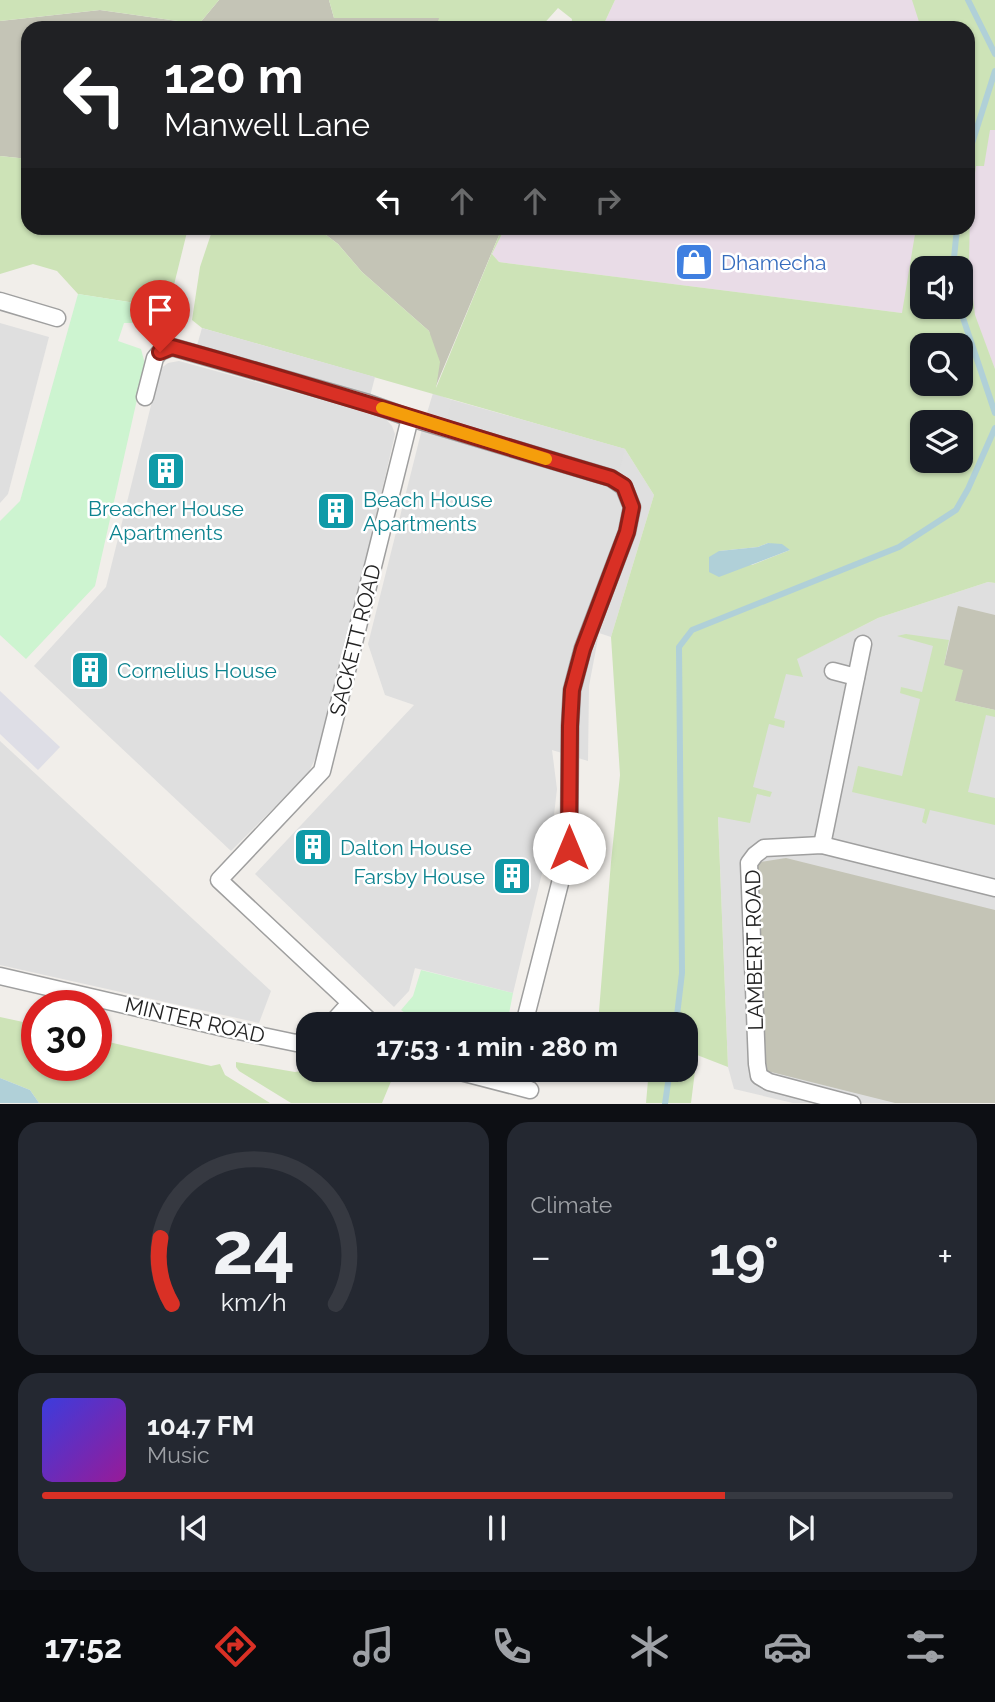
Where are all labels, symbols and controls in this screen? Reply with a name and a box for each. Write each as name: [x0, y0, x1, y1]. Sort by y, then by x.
text: 120 m: [164, 47, 303, 104]
icon: left: [49, 49, 140, 140]
text: Manwell Lane: [164, 106, 370, 143]
icon: left: [370, 182, 408, 220]
icon: ahead: [443, 182, 481, 220]
icon: ahead: [516, 182, 554, 220]
icon: right: [589, 182, 627, 220]
shop icon: Dhamecha: [673, 241, 715, 283]
place label: Dhamecha: [721, 250, 827, 275]
map controls: [910, 256, 973, 473]
button: sound: [910, 256, 973, 319]
pin: [130, 280, 190, 352]
icon: arrive: [141, 291, 179, 329]
button: search: [910, 333, 973, 396]
button: layers: [910, 410, 973, 473]
building icon: Breacher House Apartments: [145, 450, 187, 492]
place label: Beach House Apartments: [363, 487, 493, 536]
building icon: Beach House Apartments: [315, 490, 357, 532]
place label: Breacher House Apartments: [88, 496, 244, 545]
street label: SACKETT ROAD: [324, 562, 386, 718]
building icon: Cornelius House: [69, 649, 111, 691]
place label: Cornelius House: [117, 658, 277, 683]
position arrow: [532, 811, 606, 885]
building icon: Dalton House: [292, 826, 334, 868]
place label: Dalton House: [340, 835, 472, 860]
building icon: Farsby House: [491, 855, 533, 897]
place label: Farsby House: [354, 864, 485, 889]
street label: LAMBERT ROAD: [740, 869, 768, 1031]
speed limit sign: 30: [21, 990, 112, 1081]
street label: MINTER ROAD: [123, 992, 267, 1048]
text: 17:53 · 1 min · 280 m: [376, 1032, 618, 1062]
text: Climate: [531, 1191, 612, 1218]
text: 24: [212, 1207, 295, 1292]
text: 19°: [709, 1226, 779, 1287]
text: −: [531, 1234, 551, 1279]
text: +: [937, 1234, 953, 1279]
text: km/h: [220, 1287, 286, 1317]
text: 104.7 FM: [147, 1411, 254, 1441]
text: Music: [147, 1441, 210, 1468]
icon: previous: [175, 1509, 213, 1547]
icon: pause: [478, 1509, 516, 1547]
icon: next: [782, 1509, 820, 1547]
icon: directions: [211, 1622, 260, 1671]
icon: music: [349, 1622, 398, 1671]
icon: phone: [487, 1622, 536, 1671]
icon: climate: [625, 1622, 674, 1671]
icon: car: [763, 1622, 812, 1671]
icon: filters: [901, 1622, 950, 1671]
text: 17:52: [45, 1628, 122, 1665]

